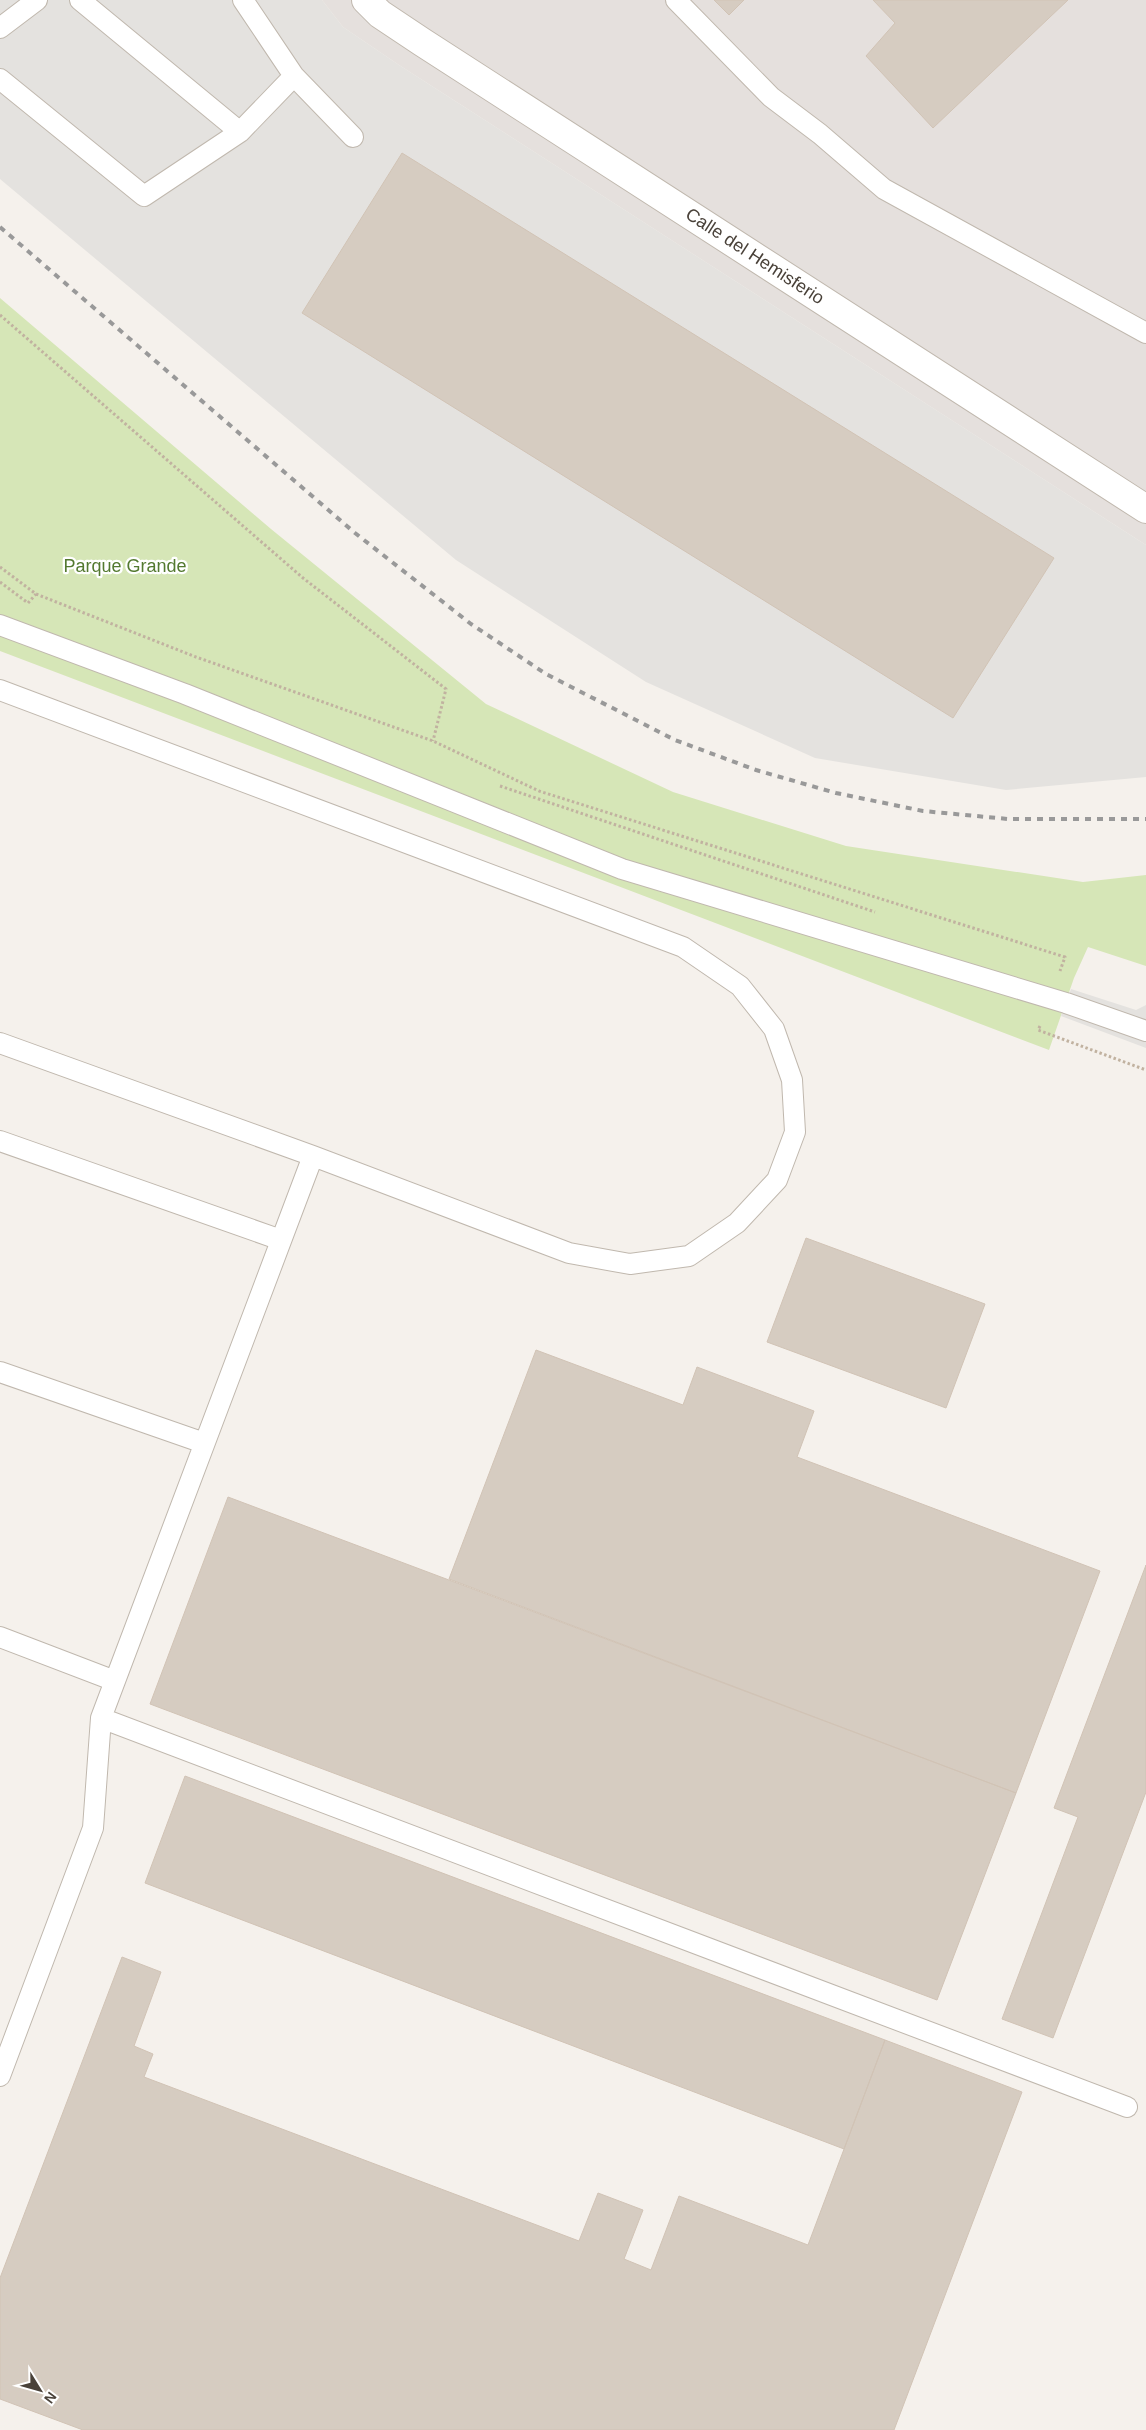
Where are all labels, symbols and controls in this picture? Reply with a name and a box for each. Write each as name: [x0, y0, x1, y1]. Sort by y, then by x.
street label: Calle del Hemisferio: [682, 204, 828, 308]
park label: Parque Grande: [63, 556, 187, 576]
north arrow: [15, 2365, 65, 2415]
text: N: [41, 2389, 60, 2407]

